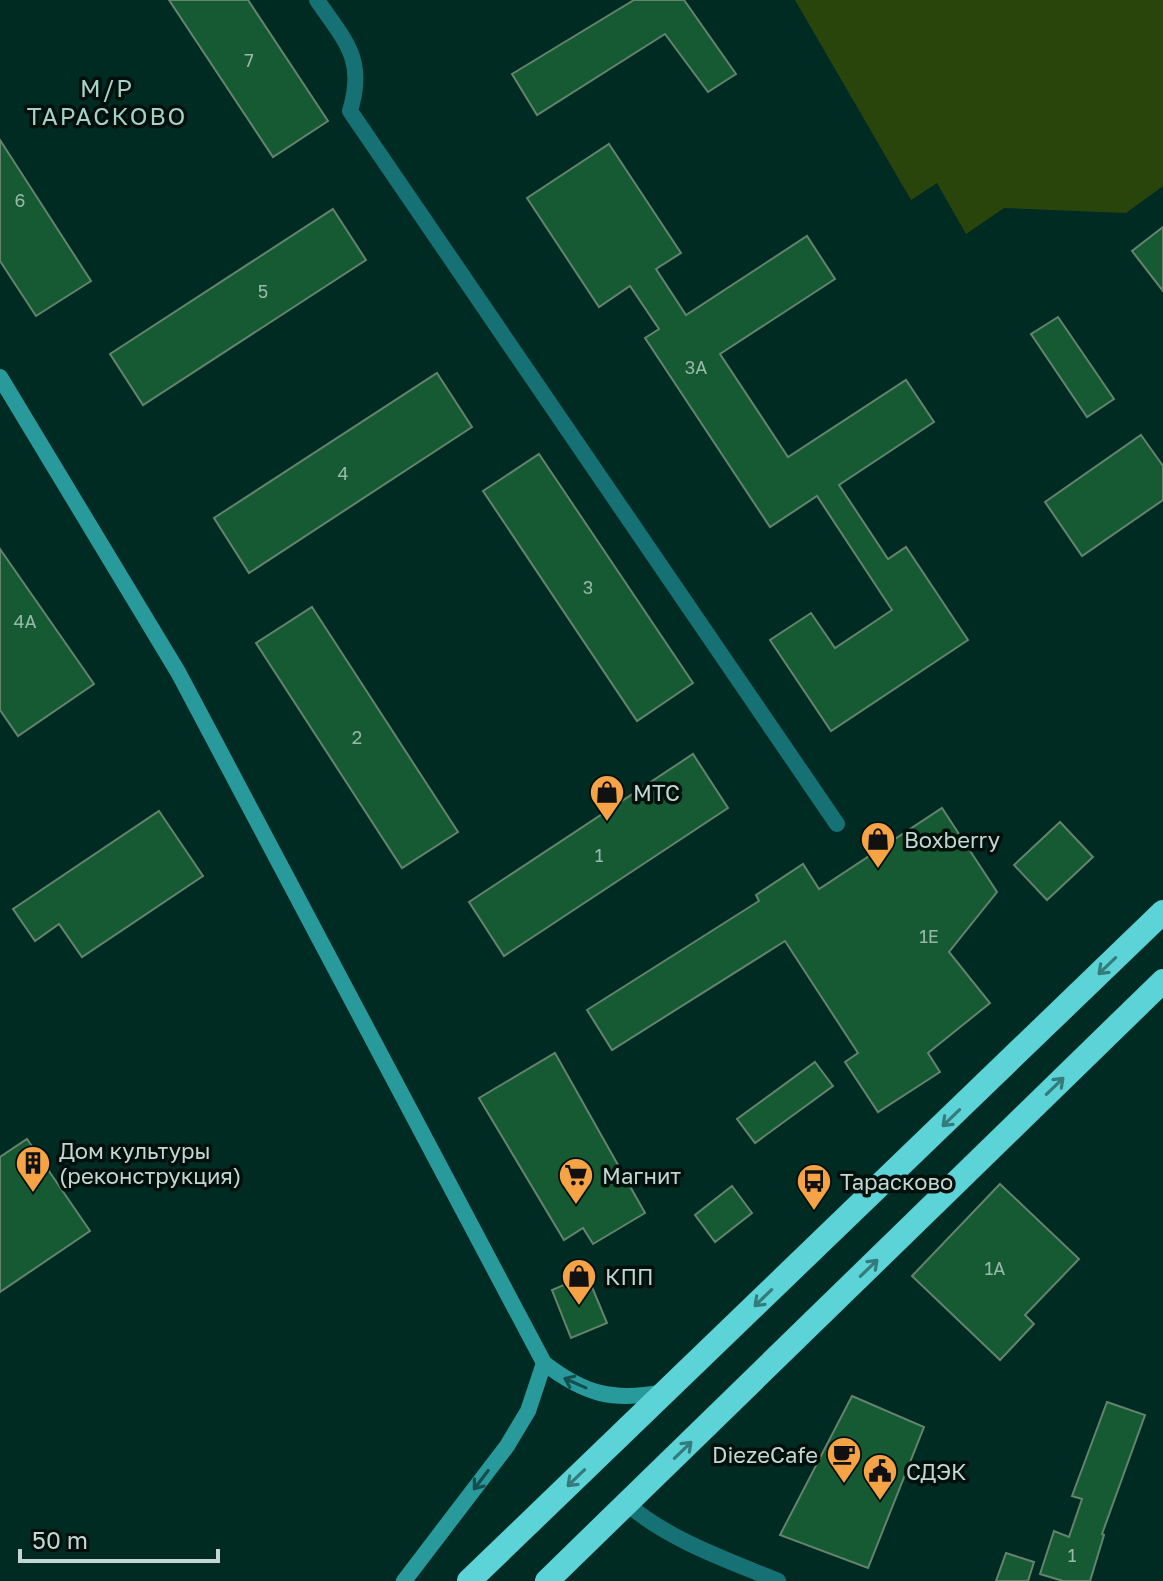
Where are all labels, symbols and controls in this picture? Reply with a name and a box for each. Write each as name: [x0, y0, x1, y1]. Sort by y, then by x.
house number: 7: [244, 49, 254, 71]
district label: М/Р ТАРАСКОВО: [27, 73, 187, 130]
house number: 6: [15, 189, 25, 211]
house number: 5: [258, 280, 268, 302]
house number: 3А: [685, 356, 707, 378]
house number: 4: [338, 462, 349, 484]
house number: 3: [583, 576, 593, 598]
house number: 4А: [13, 610, 37, 632]
house number: 2: [352, 726, 362, 748]
shop icon: МТС: [588, 773, 626, 823]
place label: МТС: [633, 779, 680, 806]
shop icon: Boxberry: [859, 820, 897, 870]
place label: Boxberry: [904, 826, 1000, 853]
house number: 1: [595, 844, 604, 866]
house number: 1Е: [919, 925, 939, 947]
one-way arrow: [1098, 956, 1117, 975]
one-way arrow: [1045, 1077, 1065, 1096]
one-way arrow: [942, 1108, 961, 1127]
place label: Дом культуры (реконструкция): [59, 1137, 241, 1189]
building icon: Дом культуры (реконструкция): [14, 1144, 52, 1194]
supermarket icon: Магнит: [557, 1156, 595, 1206]
place label: Магнит: [602, 1162, 681, 1189]
bus stop icon: Тарасково: [795, 1162, 833, 1212]
place label: Тарасково: [840, 1168, 953, 1195]
shop icon: КПП: [560, 1257, 598, 1307]
house number: 1А: [985, 1257, 1005, 1279]
one-way arrow: [859, 1259, 878, 1278]
place label: КПП: [605, 1263, 653, 1290]
one-way arrow: [753, 1288, 773, 1307]
one-way arrow: [563, 1375, 587, 1390]
cafe icon: DiezeCafe: [825, 1435, 863, 1485]
one-way arrow: [673, 1440, 693, 1459]
place label: DiezeCafe: [712, 1441, 818, 1468]
public building icon: СДЭК: [861, 1452, 899, 1502]
place label: СДЭК: [906, 1458, 967, 1485]
one-way arrow: [566, 1468, 586, 1487]
one-way arrow: [473, 1469, 490, 1490]
scale bar: [20, 1513, 218, 1563]
text: 50 m: [32, 1525, 88, 1554]
house number: 1: [1068, 1544, 1077, 1566]

